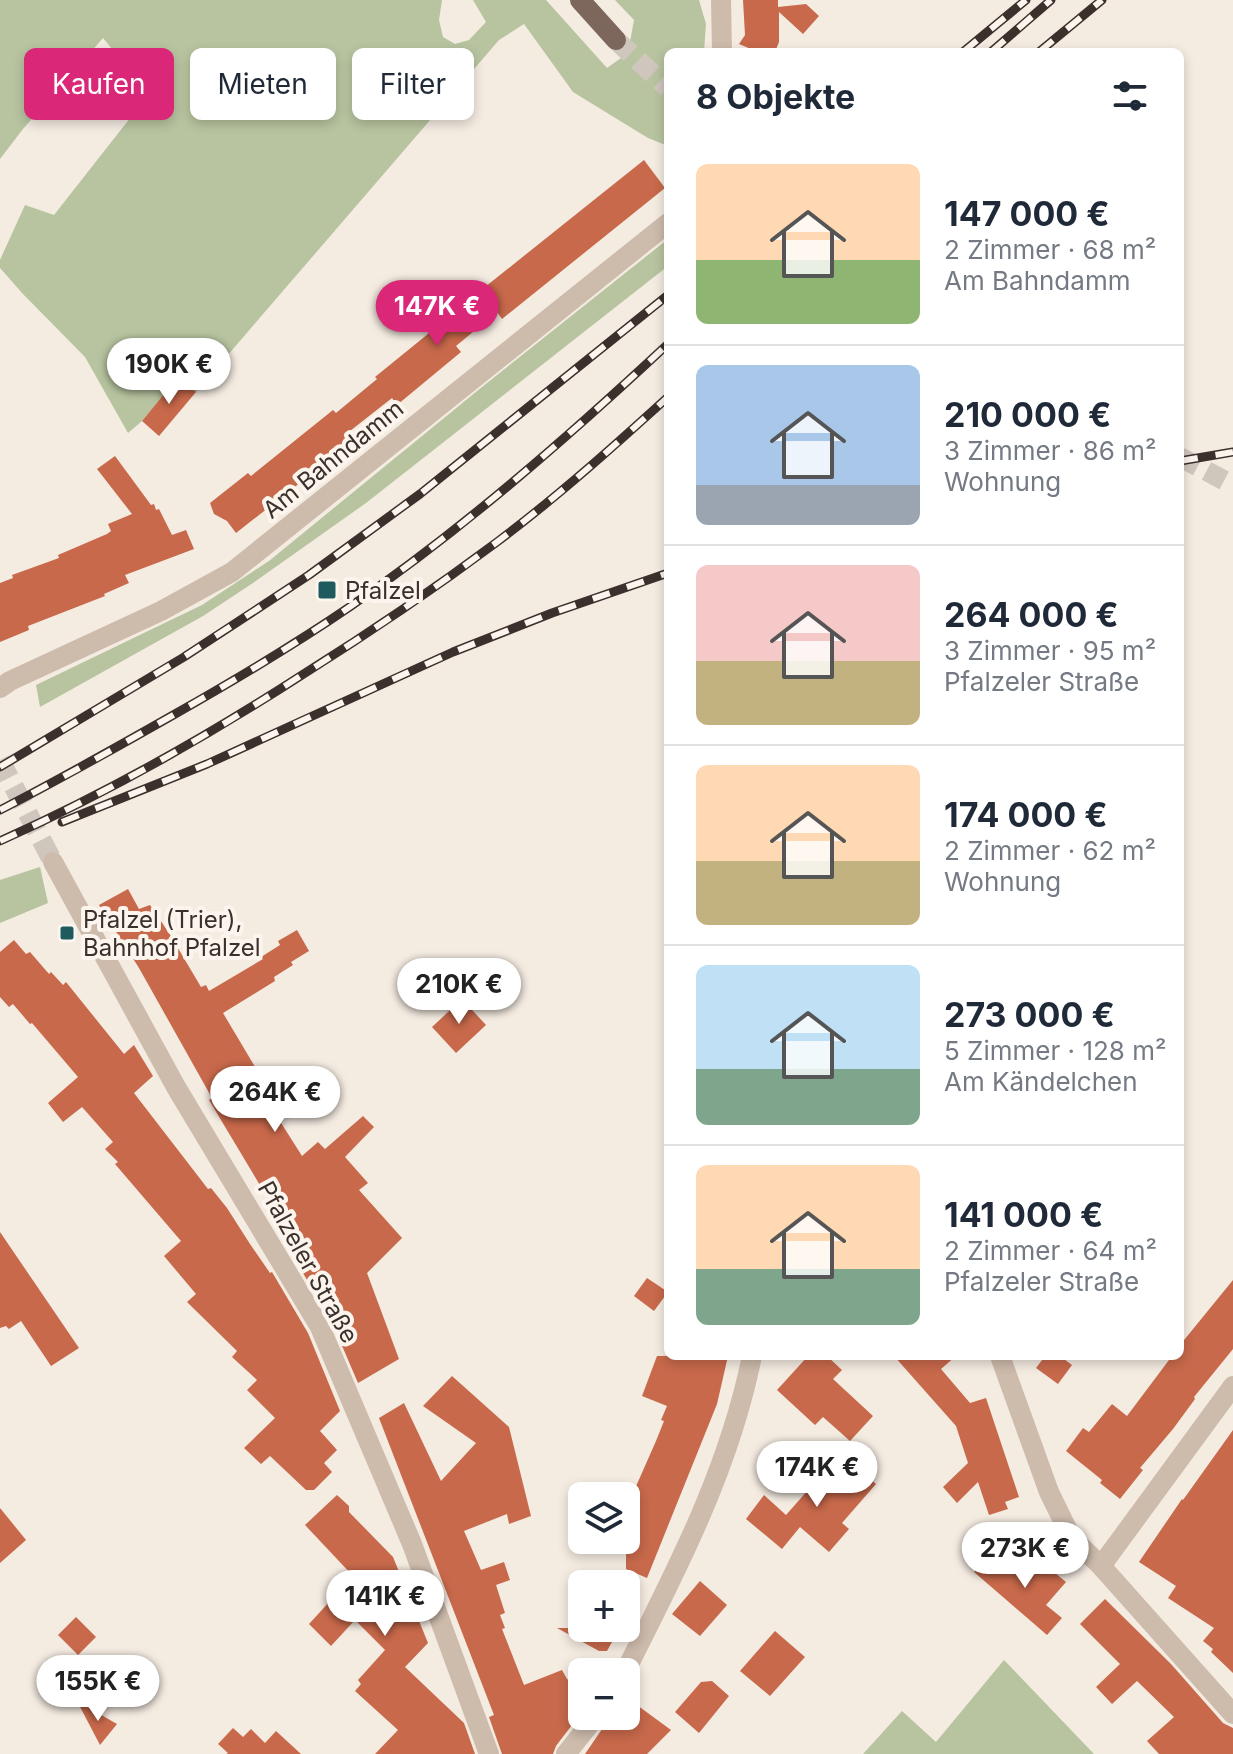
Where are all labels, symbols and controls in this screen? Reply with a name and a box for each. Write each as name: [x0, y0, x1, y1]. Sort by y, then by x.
chip: Kaufen: [24, 48, 174, 120]
chip: Mieten: [190, 48, 336, 120]
chip: Filter: [352, 48, 474, 120]
icon: filters: [1108, 74, 1152, 118]
text: 8 Objekte: [696, 76, 855, 117]
text: 147 000 €: [944, 193, 1110, 234]
icon: home: [760, 196, 856, 292]
text: 2 Zimmer · 68 m²: [944, 234, 1156, 265]
text: Am Bahndamm: [944, 265, 1130, 296]
pin: 147K €: [372, 280, 502, 348]
text: 147K €: [394, 290, 480, 321]
pin: 190K €: [104, 338, 234, 406]
text: 190K €: [125, 348, 213, 379]
street label: Am Bahndamm: [257, 394, 409, 524]
text: 210 000 €: [944, 394, 1111, 435]
icon: home: [760, 397, 856, 493]
text: 3 Zimmer · 86 m²: [944, 435, 1156, 466]
text: Wohnung: [944, 466, 1061, 497]
place label: Pfalzel: [345, 576, 421, 605]
marker: Pfalzel: [316, 579, 338, 601]
text: 264 000 €: [944, 594, 1119, 635]
icon: home: [760, 597, 856, 693]
text: 3 Zimmer · 95 m²: [944, 635, 1156, 666]
text: Pfalzeler Straße: [944, 666, 1139, 697]
text: 174 000 €: [944, 794, 1108, 835]
icon: home: [760, 797, 856, 893]
text: 2 Zimmer · 62 m²: [944, 835, 1156, 866]
text: Wohnung: [944, 866, 1061, 897]
place label: Pfalzel (Trier), Bahnhof Pfalzel: [83, 905, 261, 962]
marker: Pfalzel (Trier), Bahnhof Pfalzel: [58, 924, 76, 942]
pin: 210K €: [394, 958, 524, 1026]
text: 210K €: [415, 968, 503, 999]
text: 273 000 €: [944, 994, 1115, 1035]
icon: home: [760, 997, 856, 1093]
text: 5 Zimmer · 128 m²: [944, 1035, 1166, 1066]
pin: 264K €: [210, 1066, 340, 1134]
text: Am Kändelchen: [944, 1066, 1138, 1097]
text: 264K €: [228, 1076, 322, 1107]
street label: Pfalzeler Straße: [252, 1176, 364, 1348]
text: 141 000 €: [944, 1194, 1103, 1235]
icon: home: [760, 1197, 856, 1293]
text: 2 Zimmer · 64 m²: [944, 1235, 1157, 1266]
text: Pfalzeler Straße: [944, 1266, 1139, 1297]
pin: 174K €: [752, 1441, 882, 1509]
text: 174K €: [774, 1451, 860, 1482]
map controls: [568, 1482, 640, 1730]
button: layers: [568, 1482, 640, 1554]
pin: 273K €: [960, 1522, 1090, 1590]
text: 273K €: [980, 1532, 1070, 1563]
pin: 141K €: [320, 1570, 450, 1638]
button: +: [568, 1570, 640, 1642]
text: 141K €: [344, 1580, 426, 1611]
pin: 155K €: [33, 1655, 163, 1723]
button: −: [568, 1658, 640, 1730]
text: 155K €: [54, 1665, 142, 1696]

